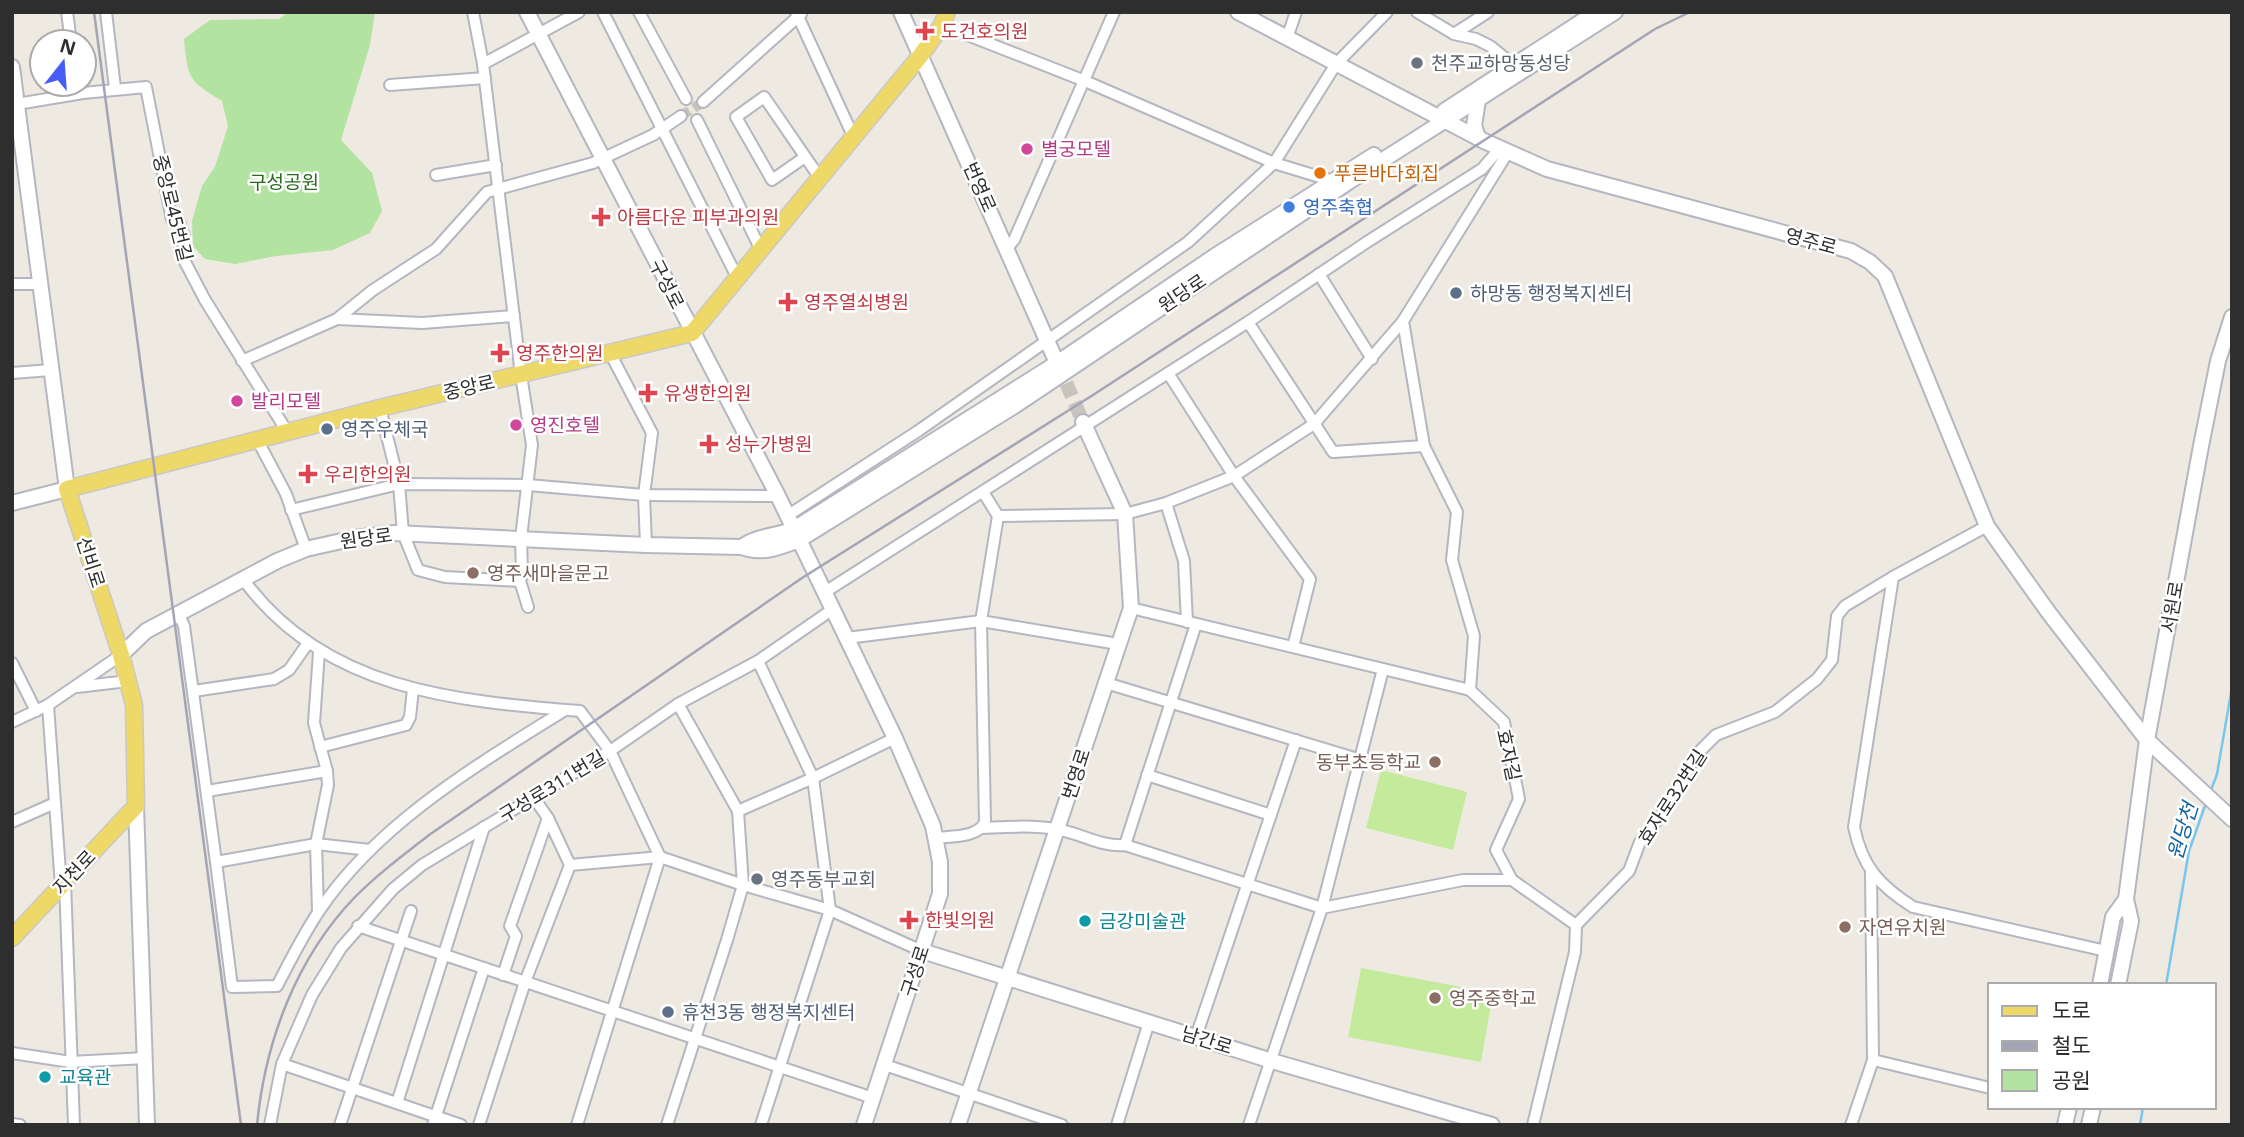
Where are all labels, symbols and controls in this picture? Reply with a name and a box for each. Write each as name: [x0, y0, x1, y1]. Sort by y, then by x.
place label: 도건호의원: [941, 18, 1028, 44]
marker: 도건호의원: [915, 21, 935, 41]
north arrow: [28, 28, 98, 98]
text: N: [57, 32, 79, 61]
place label: 천주교하망동성당: [1431, 50, 1571, 76]
marker: 천주교하망동성당: [1409, 55, 1425, 71]
place label: 별궁모텔: [1041, 136, 1111, 162]
marker: 별궁모텔: [1019, 141, 1035, 157]
street label: 중앙로45번길: [147, 152, 199, 264]
street label: 번영로: [957, 158, 1003, 216]
place label: 푸른바다회집: [1334, 160, 1439, 186]
marker: 푸른바다회집: [1312, 165, 1328, 181]
park label: 구성공원: [249, 169, 319, 195]
place label: 영주축협: [1303, 194, 1373, 220]
marker: 영주축협: [1281, 199, 1297, 215]
place label: 아름다운 피부과의원: [617, 204, 779, 230]
marker: 아름다운 피부과의원: [591, 207, 611, 227]
street label: 영주로: [1782, 222, 1840, 260]
street label: 구성로: [644, 255, 690, 313]
street label: 원당로: [1153, 268, 1211, 318]
place label: 하망동 행정복지센터: [1470, 280, 1632, 306]
marker: 하망동 행정복지센터: [1448, 285, 1464, 301]
place label: 영주열쇠병원: [804, 289, 909, 315]
marker: 영주열쇠병원: [778, 292, 798, 312]
place label: 영주한의원: [516, 340, 603, 366]
marker: 영주한의원: [490, 343, 510, 363]
street label: 중앙로: [441, 368, 497, 406]
place label: 유생한의원: [664, 380, 751, 406]
marker: 유생한의원: [638, 383, 658, 403]
place label: 발리모텔: [251, 388, 321, 414]
marker: 발리모텔: [229, 393, 245, 409]
place label: 영진호텔: [530, 412, 600, 438]
place label: 영주우체국: [341, 416, 428, 442]
marker: 영진호텔: [508, 417, 524, 433]
marker: 영주우체국: [319, 421, 335, 437]
place label: 성누가병원: [725, 431, 812, 457]
marker: 성누가병원: [699, 434, 719, 454]
place label: 우리한의원: [324, 461, 411, 487]
marker: 우리한의원: [298, 464, 318, 484]
street label: 원당로: [338, 521, 394, 555]
street label: 선비로: [71, 533, 111, 591]
place label: 영주새마을문고: [487, 560, 609, 586]
marker: 영주새마을문고: [465, 565, 481, 581]
street label: 서원로: [2155, 579, 2189, 635]
street label: 효자길: [1491, 727, 1527, 783]
street label: 구성로311번길: [494, 744, 610, 828]
street label: 효자로32번길: [1631, 744, 1713, 850]
street label: 번영로: [1056, 745, 1096, 803]
place label: 동부초등학교: [1316, 749, 1421, 775]
marker: 동부초등학교: [1427, 754, 1443, 770]
water label: 원당천: [2160, 797, 2205, 863]
street label: 지천로: [47, 844, 101, 900]
place label: 영주동부교회: [771, 866, 876, 892]
marker: 영주동부교회: [749, 871, 765, 887]
place label: 한빛의원: [925, 907, 995, 933]
place label: 금강미술관: [1099, 908, 1186, 934]
marker: 한빛의원: [899, 910, 919, 930]
marker: 금강미술관: [1077, 913, 1093, 929]
place label: 자연유치원: [1859, 914, 1946, 940]
marker: 자연유치원: [1837, 919, 1853, 935]
street label: 구성로: [895, 942, 935, 1000]
legend: [1988, 983, 2216, 1109]
place label: 영주중학교: [1449, 985, 1536, 1011]
marker: 영주중학교: [1427, 990, 1443, 1006]
text: 도로: [2052, 996, 2091, 1024]
place label: 휴천3동 행정복지센터: [682, 999, 855, 1025]
marker: 휴천3동 행정복지센터: [660, 1004, 676, 1020]
street label: 남간로: [1178, 1020, 1236, 1060]
text: 철도: [2052, 1031, 2091, 1059]
place label: 교육관: [59, 1064, 111, 1090]
text: 공원: [2052, 1066, 2091, 1094]
marker: 교육관: [37, 1069, 53, 1085]

